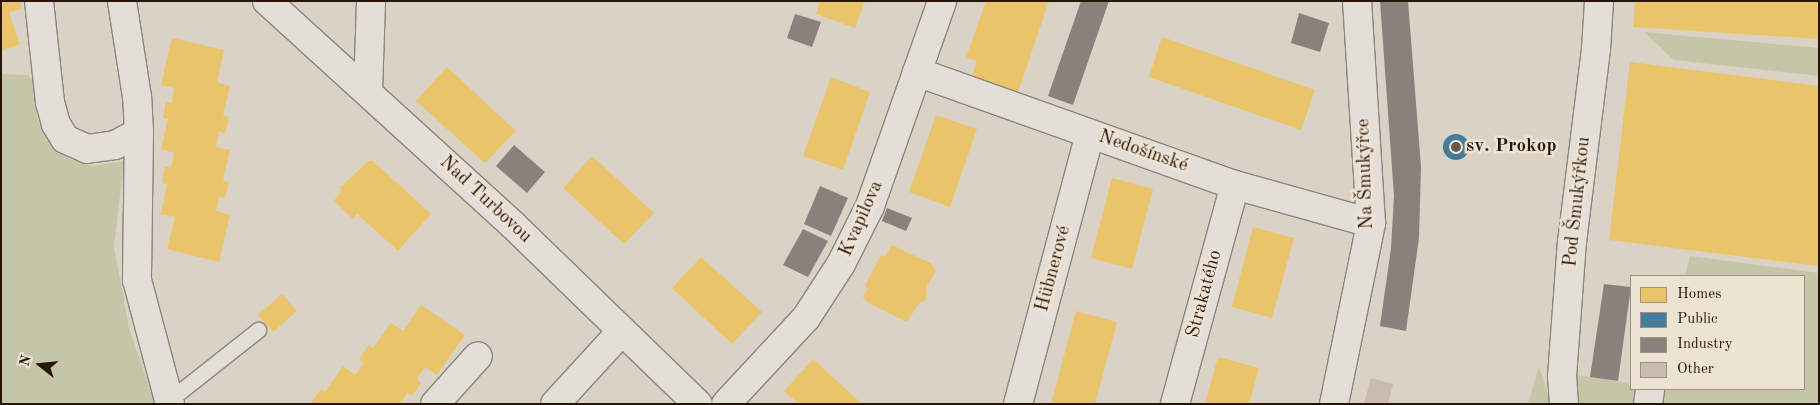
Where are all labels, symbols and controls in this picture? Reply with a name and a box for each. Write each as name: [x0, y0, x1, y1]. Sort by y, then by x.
street label: Na Šmukýřce: [1353, 118, 1379, 230]
street label: Nedošínské: [1095, 126, 1191, 178]
place label: sv. Prokop: [1466, 136, 1557, 158]
street label: Pod Šmukýřkou: [1560, 136, 1596, 268]
marker: sv. Prokop: [1450, 141, 1462, 153]
street label: Nad Turbovou: [434, 151, 536, 249]
street label: Kvapilova: [835, 177, 889, 261]
street label: Hübnerové: [1032, 223, 1076, 315]
street label: Strakatého: [1182, 248, 1228, 340]
legend: [1630, 275, 1805, 390]
text: Homes: [1677, 287, 1722, 302]
text: Public: [1677, 312, 1718, 327]
text: Industry: [1677, 337, 1733, 352]
north arrow: [15, 340, 65, 390]
text: N: [17, 354, 34, 368]
text: Other: [1677, 362, 1714, 377]

